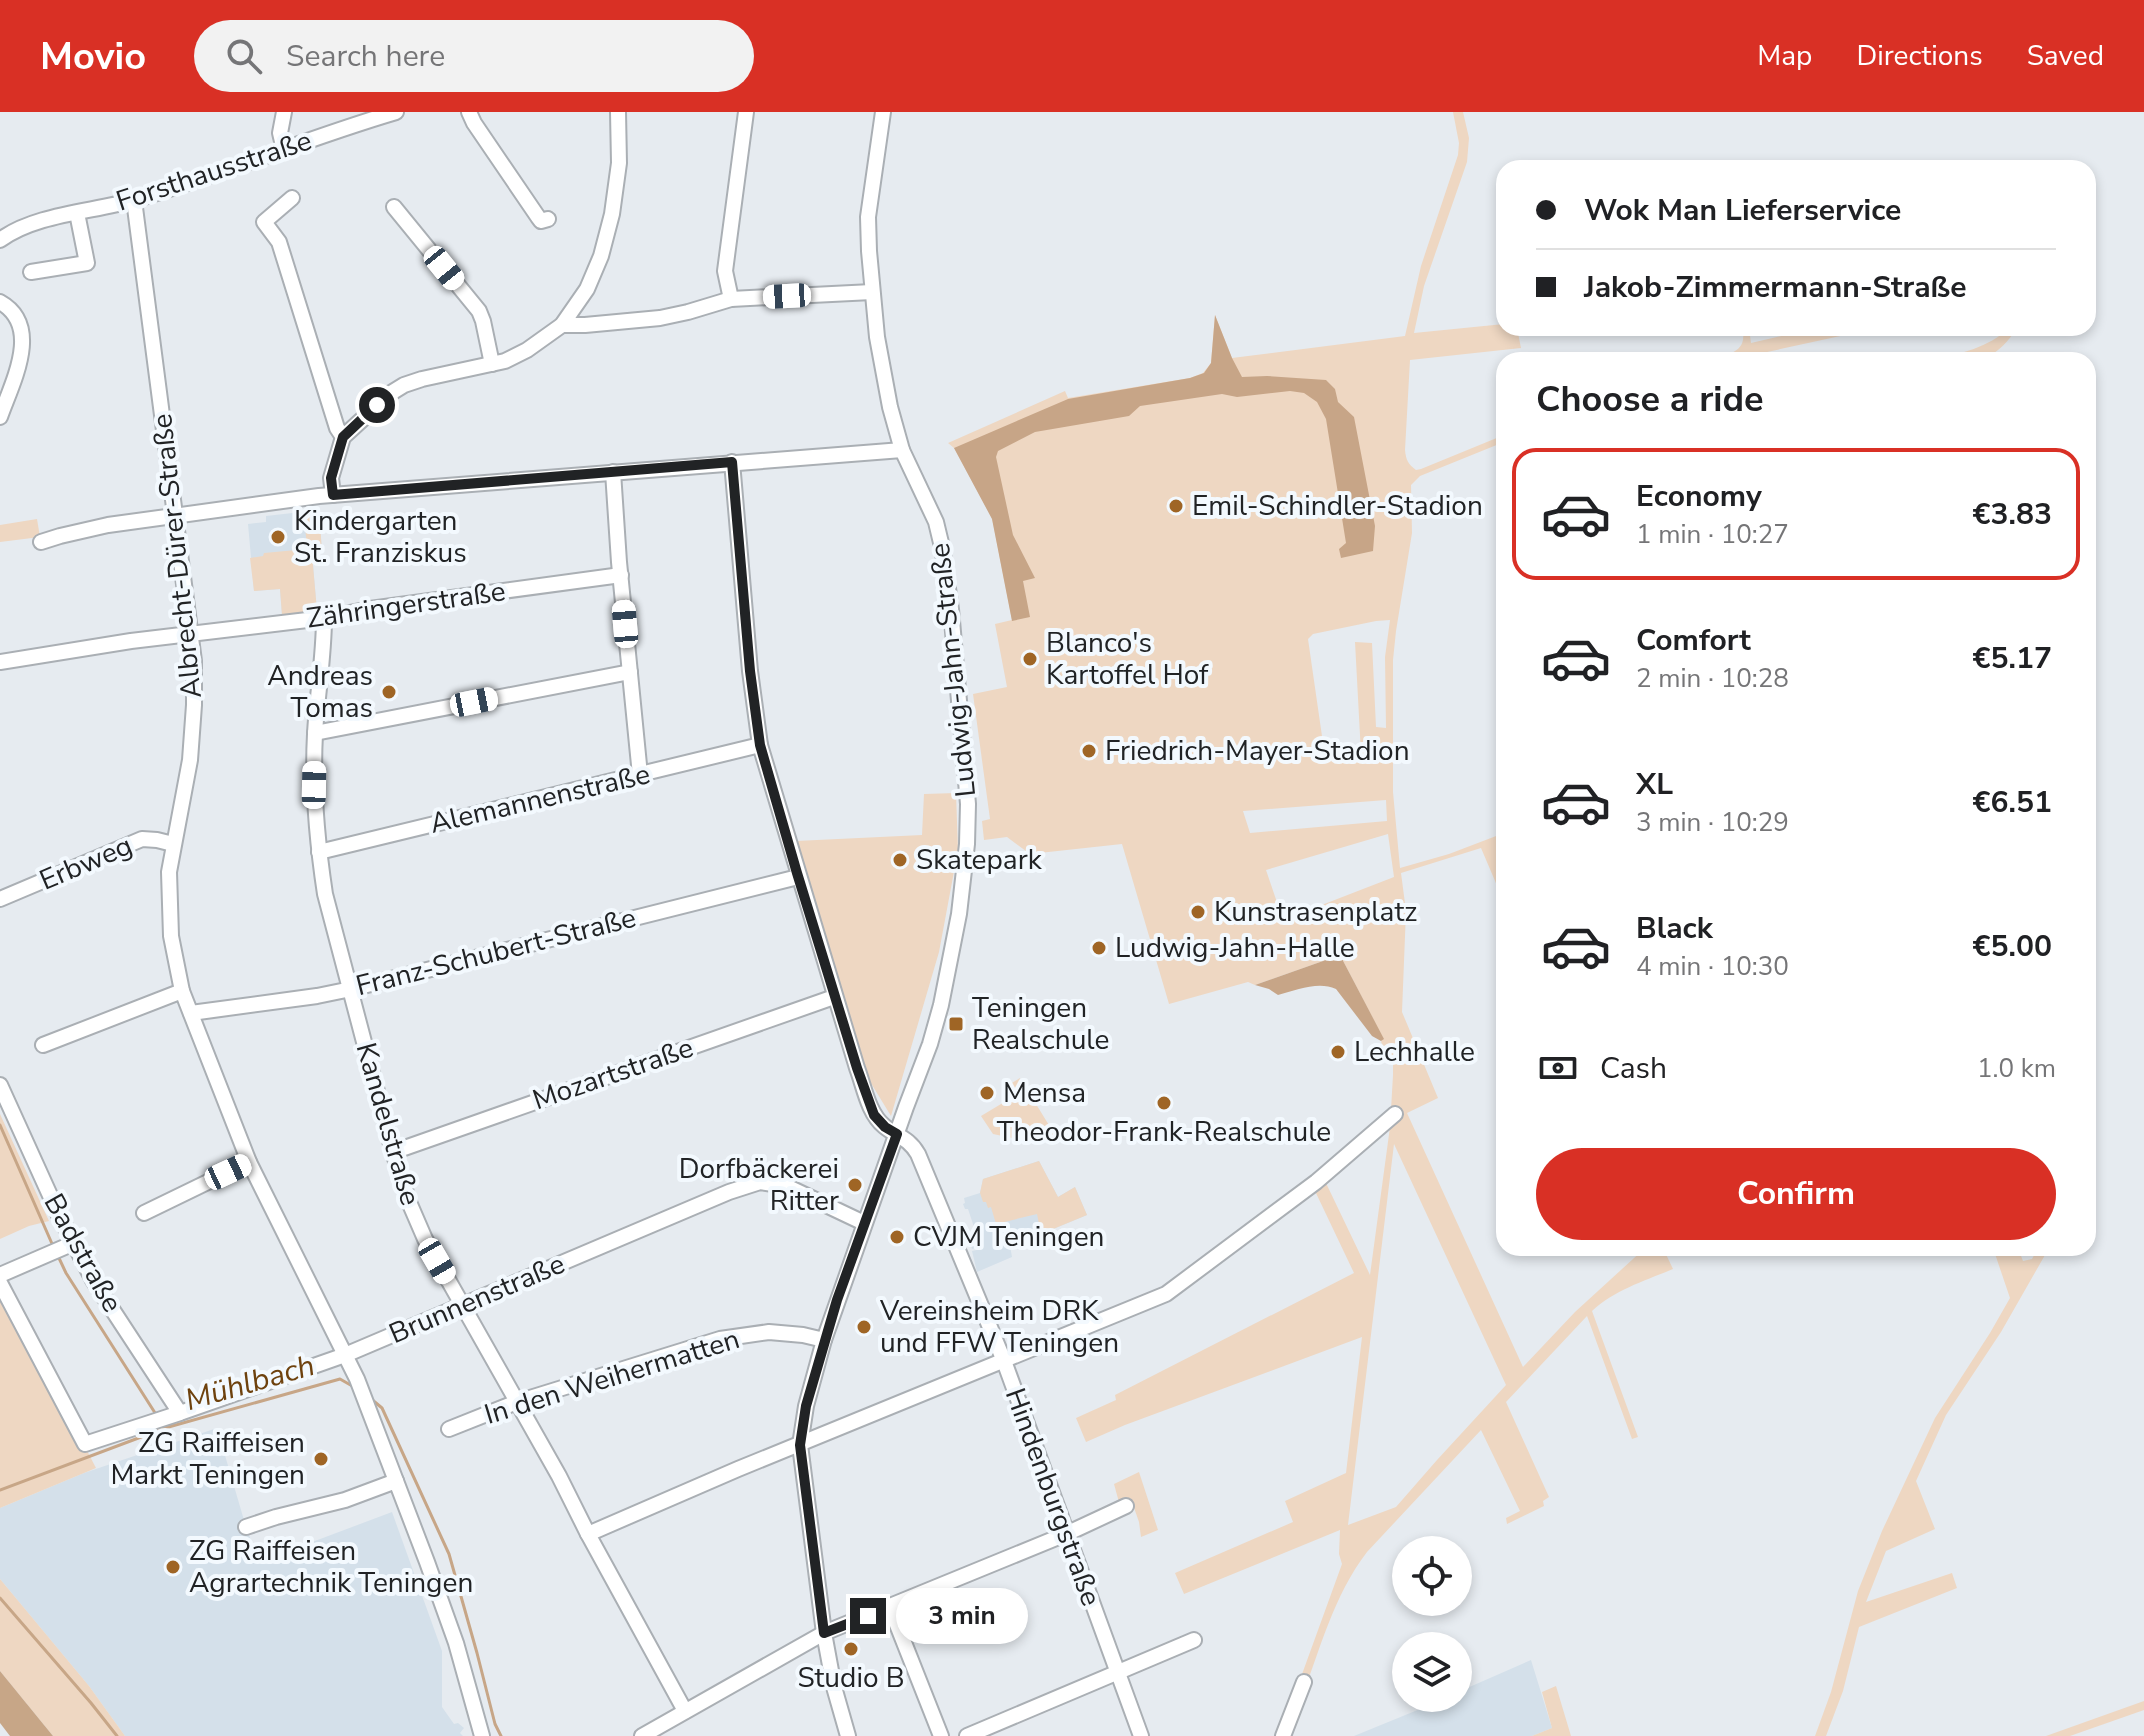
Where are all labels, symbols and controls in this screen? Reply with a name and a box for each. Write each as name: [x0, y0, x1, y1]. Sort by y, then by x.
search box: [194, 20, 754, 92]
text: Movio: [40, 31, 146, 82]
icon: search: [222, 34, 266, 78]
text: Search here: [286, 36, 445, 77]
text: Map: [1757, 37, 1812, 75]
text: Directions: [1856, 37, 1983, 75]
text: Saved: [2027, 37, 2104, 75]
street label: Forsthausstraße: [111, 122, 317, 220]
text: Wok Man Lieferservice: [1584, 190, 1901, 231]
car: [420, 242, 468, 294]
text: Jakob-Zimmermann-Straße: [1584, 267, 1966, 308]
car: [762, 283, 812, 309]
text: Choose a ride: [1536, 375, 1764, 424]
route start: [359, 387, 395, 423]
street label: Albrecht-Dürer-Straße: [143, 412, 211, 700]
text: Economy: [1636, 476, 1762, 517]
icon: car: [1540, 478, 1612, 550]
place label: Emil-Schindler-Stadion: [1192, 487, 1483, 525]
text: €3.83: [1973, 494, 2052, 535]
marker: Emil-Schindler-Stadion: [1167, 497, 1185, 515]
place label: Kindergarten St. Franziskus: [294, 502, 467, 572]
text: 1 min · 10:27: [1636, 517, 1789, 552]
marker: Kindergarten St. Franziskus: [269, 528, 287, 546]
street label: Ludwig-Jahn-Straße: [921, 541, 985, 799]
street label: Zähringerstraße: [304, 572, 508, 638]
car: [611, 599, 639, 649]
text: Comfort: [1636, 620, 1751, 661]
icon: car: [1540, 622, 1612, 694]
place label: Blanco's Kartoffel Hof: [1046, 624, 1209, 694]
text: €5.17: [1973, 638, 2052, 679]
marker: Blanco's Kartoffel Hof: [1021, 650, 1039, 668]
place label: Andreas Tomas: [267, 657, 373, 727]
text: 2 min · 10:28: [1636, 661, 1789, 696]
marker: Andreas Tomas: [380, 683, 398, 701]
car: [448, 686, 500, 718]
place label: Friedrich-Mayer-Stadion: [1105, 732, 1410, 770]
marker: Friedrich-Mayer-Stadion: [1080, 742, 1098, 760]
street label: Alemannenstraße: [426, 755, 654, 843]
car: [302, 761, 326, 809]
text: XL: [1636, 764, 1673, 805]
icon: car: [1540, 766, 1612, 838]
text: €6.51: [1973, 782, 2052, 823]
text: 3 min · 10:29: [1636, 805, 1789, 840]
street label: Erbweg: [34, 827, 138, 899]
place label: Skatepark: [916, 841, 1043, 879]
marker: Skatepark: [891, 851, 909, 869]
place label: Kunstrasenplatz: [1214, 893, 1417, 931]
street label: Franz-Schubert-Straße: [352, 899, 640, 1005]
marker: Kunstrasenplatz: [1189, 903, 1207, 921]
text: Black: [1636, 908, 1713, 949]
icon: car: [1540, 910, 1612, 982]
text: €5.00: [1973, 926, 2052, 967]
place label: Ludwig-Jahn-Halle: [1115, 929, 1355, 967]
marker: Ludwig-Jahn-Halle: [1090, 939, 1108, 957]
text: 4 min · 10:30: [1636, 949, 1789, 984]
place label: Teningen Realschule: [972, 989, 1109, 1059]
marker: Teningen Realschule: [947, 1015, 965, 1033]
street label: Mozartstraße: [528, 1029, 698, 1119]
place label: Lechhalle: [1354, 1033, 1475, 1071]
street label: Kandelstraße: [347, 1038, 429, 1210]
marker: Lechhalle: [1329, 1043, 1347, 1061]
icon: cash: [1536, 1046, 1580, 1090]
text: Cash: [1600, 1048, 1667, 1089]
text: 1.0 km: [1977, 1051, 2056, 1086]
place label: Mensa: [1003, 1074, 1086, 1112]
marker: Mensa: [978, 1084, 996, 1102]
marker: Theodor-Frank-Realschule: [1155, 1094, 1173, 1112]
place label: Theodor-Frank-Realschule: [997, 1113, 1331, 1151]
button: Confirm: [1536, 1148, 2056, 1240]
place label: Dorfbäckerei Ritter: [679, 1150, 839, 1220]
car: [201, 1151, 255, 1193]
marker: Dorfbäckerei Ritter: [846, 1176, 864, 1194]
street label: Badstraße: [35, 1187, 131, 1319]
place label: CVJM Teningen: [913, 1218, 1104, 1256]
marker: CVJM Teningen: [888, 1228, 906, 1246]
car: [415, 1234, 459, 1288]
street label: Brunnenstraße: [383, 1245, 571, 1353]
place label: Vereinsheim DRK und FFW Teningen: [879, 1292, 1119, 1362]
marker: Vereinsheim DRK und FFW Teningen: [855, 1318, 873, 1336]
street label: In den Weihermatten: [480, 1320, 744, 1434]
water label: Mühlbach: [181, 1345, 319, 1421]
street label: Hindenburgstraße: [996, 1383, 1110, 1611]
place label: ZG Raiffeisen Markt Teningen: [110, 1424, 305, 1494]
marker: ZG Raiffeisen Markt Teningen: [312, 1450, 330, 1468]
place label: ZG Raiffeisen Agrartechnik Teningen: [189, 1532, 473, 1602]
map controls: [1392, 1536, 1472, 1712]
button: locate: [1392, 1536, 1472, 1616]
marker: ZG Raiffeisen Agrartechnik Teningen: [164, 1558, 182, 1576]
callout: 3 min: [896, 1588, 1028, 1644]
route end: [850, 1598, 886, 1634]
text: 3 min: [928, 1598, 996, 1633]
button: layers: [1392, 1632, 1472, 1712]
marker: Studio B: [842, 1640, 860, 1658]
place label: Studio B: [797, 1659, 905, 1697]

